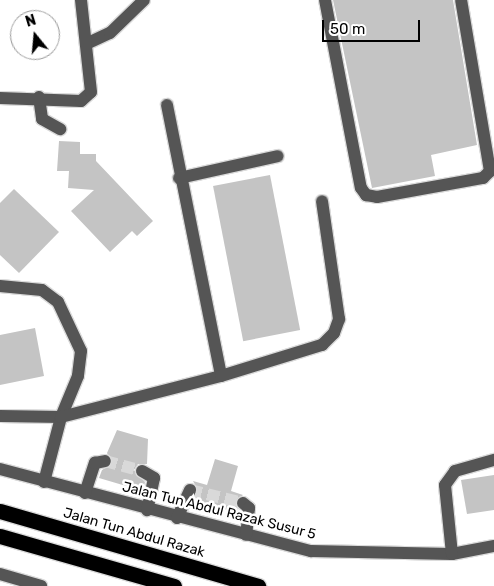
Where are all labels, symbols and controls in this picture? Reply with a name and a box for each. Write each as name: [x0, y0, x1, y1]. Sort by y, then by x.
north arrow: [10, 10, 60, 60]
scale bar: [324, 10, 422, 42]
text: N: [23, 12, 38, 31]
text: 50 m: [330, 20, 365, 38]
street label: Jalan Tun Abdul Razak Susur 5: [120, 479, 318, 543]
street label: Jalan Tun Abdul Razak: [61, 505, 207, 561]

